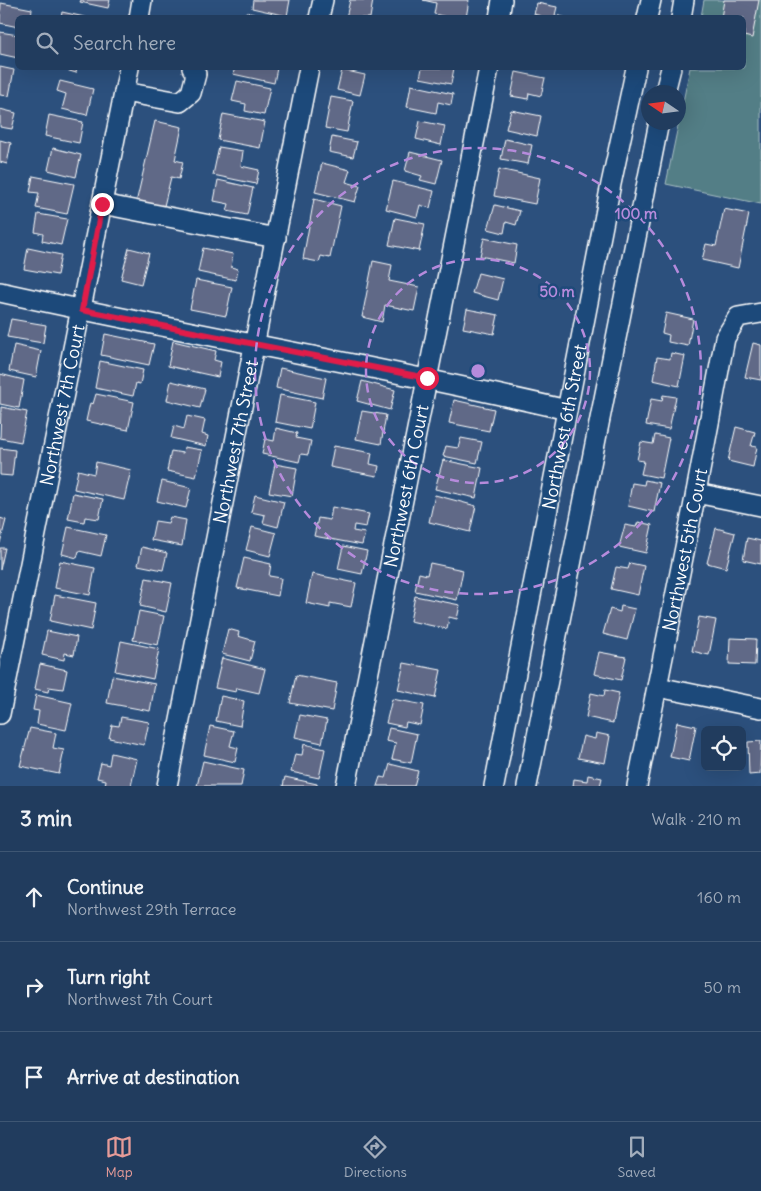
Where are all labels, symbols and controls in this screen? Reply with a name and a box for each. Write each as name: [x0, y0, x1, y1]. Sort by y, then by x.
search box: [15, 15, 746, 70]
icon: search: [33, 29, 61, 57]
text: Search here: [73, 31, 176, 55]
north arrow: [641, 85, 686, 130]
route end: [91, 193, 114, 216]
text: 100 m: [615, 204, 657, 223]
text: 50 m: [539, 282, 575, 301]
street label: Northwest 7th Court: [34, 322, 89, 488]
street label: Northwest 6th Street: [537, 342, 591, 511]
street label: Northwest 7th Street: [208, 358, 263, 525]
centre of rings: [469, 362, 487, 380]
route start: [416, 367, 439, 390]
street label: Northwest 6th Court: [378, 403, 433, 569]
street label: Northwest 5th Court: [657, 466, 712, 633]
map controls: [701, 726, 746, 771]
button: locate: [701, 726, 746, 771]
text: 3 min: [20, 805, 72, 832]
text: Walk · 210 m: [651, 809, 741, 829]
text: Continue: [67, 875, 144, 899]
icon: ahead: [20, 883, 48, 911]
text: 160 m: [697, 887, 741, 907]
text: Northwest 29th Terrace: [67, 899, 236, 919]
text: Turn right: [67, 965, 150, 989]
icon: right: [20, 973, 48, 1001]
text: 50 m: [703, 977, 741, 997]
text: Northwest 7th Court: [67, 989, 213, 1009]
icon: arrive: [20, 1063, 48, 1091]
text: Arrive at destination: [67, 1065, 240, 1089]
tab: Map: [105, 1133, 133, 1181]
tab: Directions: [344, 1133, 407, 1181]
tab: Saved: [617, 1133, 656, 1181]

